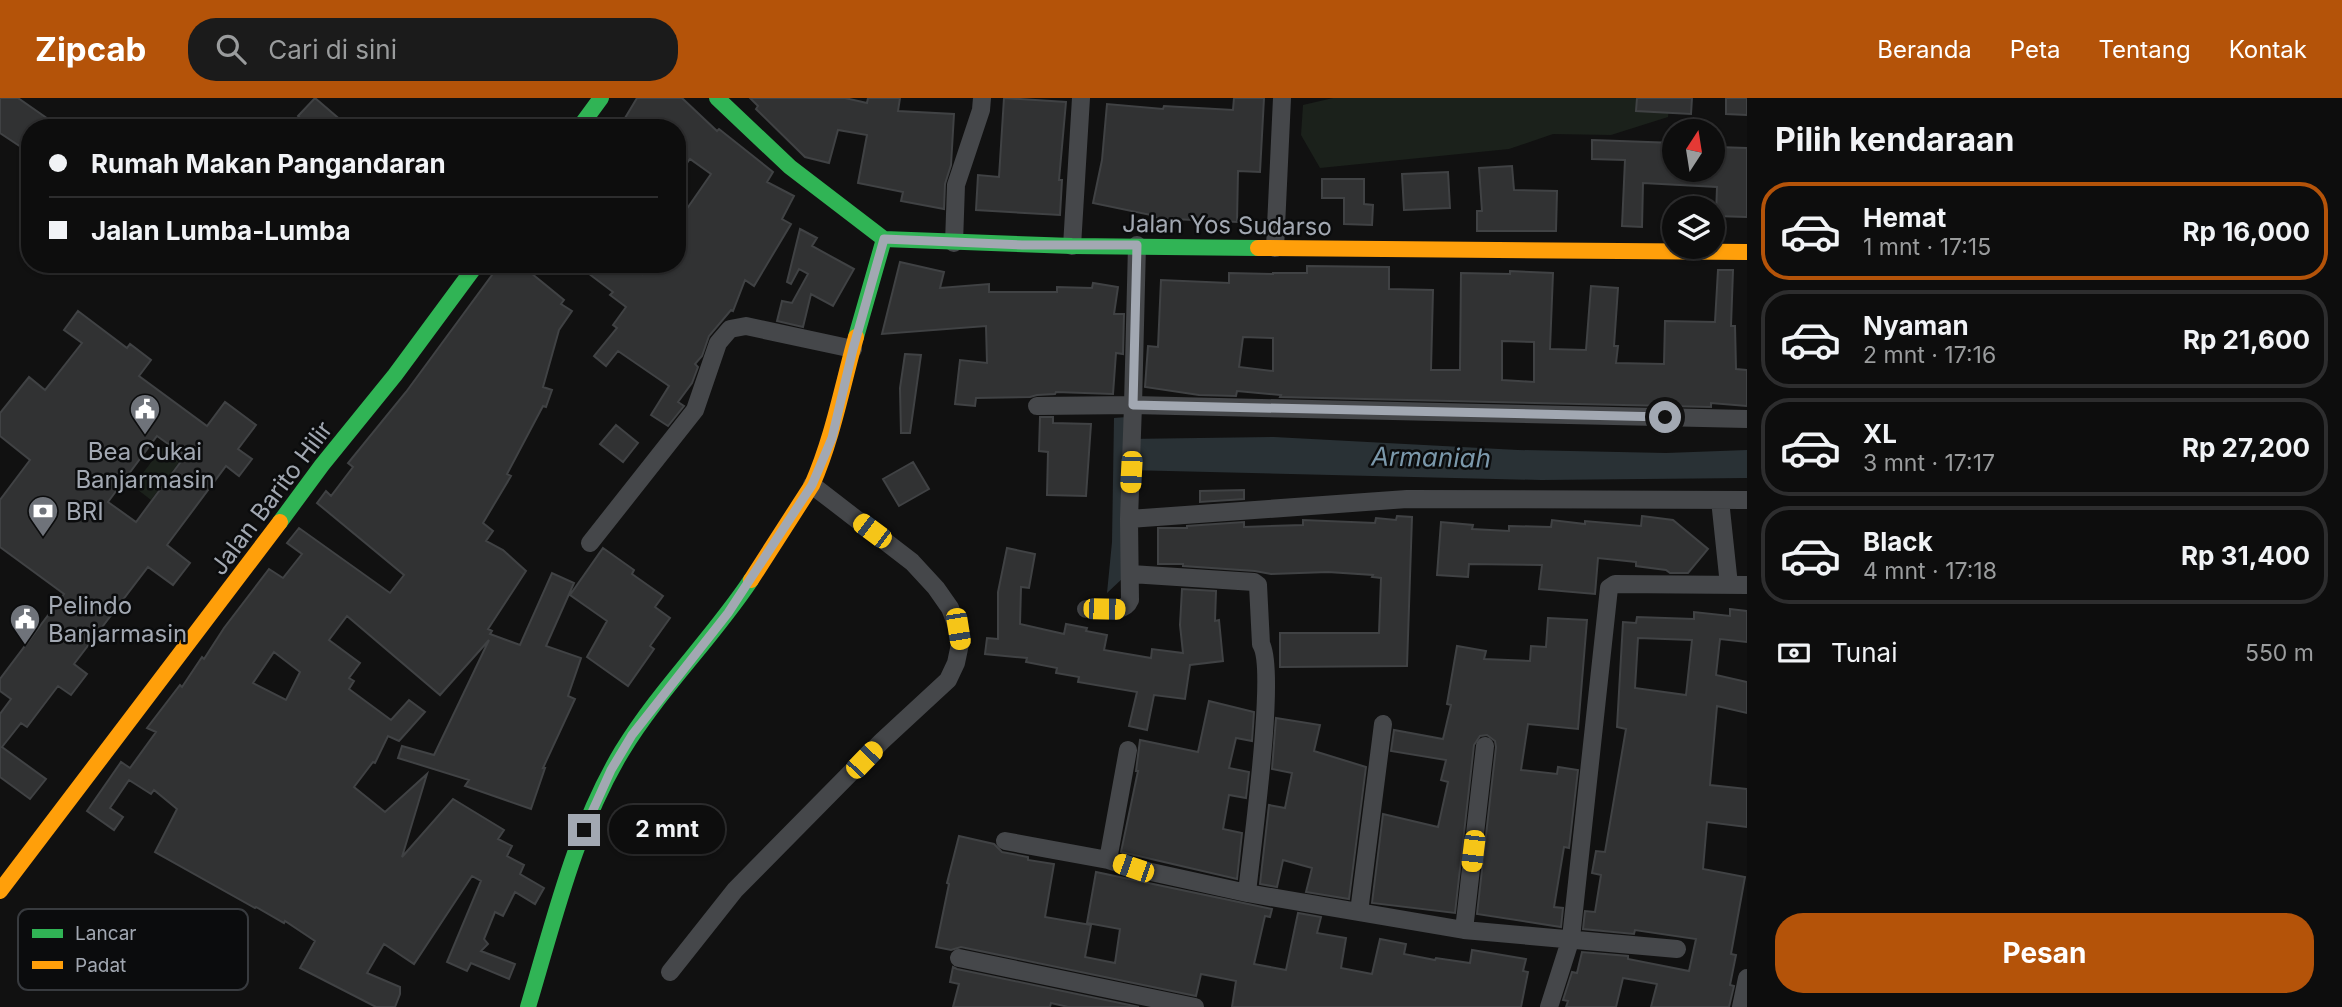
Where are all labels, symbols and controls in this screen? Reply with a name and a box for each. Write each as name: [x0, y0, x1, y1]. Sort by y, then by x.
search box: [188, 18, 678, 81]
text: Zipcab: [35, 29, 146, 69]
icon: search: [212, 30, 250, 68]
text: Cari di sini: [268, 34, 397, 65]
text: Beranda: [1877, 35, 1972, 64]
text: Peta: [2010, 35, 2060, 64]
text: Tentang: [2098, 35, 2191, 64]
text: Kontak: [2229, 35, 2307, 64]
north arrow: [1662, 119, 1726, 182]
map controls: [1662, 119, 1725, 259]
text: Pilih kendaraan: [1775, 120, 2015, 159]
text: Rumah Makan Pangandaran: [91, 148, 446, 179]
button: layers: [1662, 196, 1725, 259]
icon: car: [1779, 200, 1842, 263]
text: Hemat: [1863, 202, 1946, 233]
street label: Jalan Yos Sudarso: [1122, 209, 1332, 241]
text: Jalan Lumba-Lumba: [91, 215, 351, 246]
text: Rp 16,000: [2183, 216, 2310, 247]
text: 1 mnt · 17:15: [1863, 233, 1991, 261]
icon: car: [1779, 308, 1842, 371]
text: Nyaman: [1863, 310, 1969, 341]
text: Rp 21,600: [2183, 324, 2310, 355]
text: 2 mnt · 17:16: [1863, 341, 1996, 369]
public building icon: Bea Cukai Banjarmasin: [128, 392, 162, 436]
route start: [1649, 401, 1681, 433]
street label: Jalan Barito Hilir: [204, 415, 338, 581]
icon: car: [1779, 416, 1842, 479]
text: XL: [1863, 418, 1897, 449]
text: Rp 27,200: [2182, 432, 2310, 463]
place label: Bea Cukai Banjarmasin: [75, 437, 215, 494]
water label: Armaniah: [1370, 440, 1491, 474]
text: 3 mnt · 17:17: [1863, 449, 1995, 477]
car: [1120, 450, 1143, 494]
bank icon: BRI: [26, 494, 60, 538]
place label: BRI: [66, 497, 104, 526]
car: [849, 510, 896, 552]
icon: car: [1779, 524, 1842, 587]
text: Black: [1863, 526, 1933, 557]
text: Rp 31,400: [2181, 540, 2310, 571]
text: 4 mnt · 17:18: [1863, 557, 1997, 585]
place label: Pelindo Banjarmasin: [48, 591, 187, 648]
car: [1083, 598, 1126, 620]
public building icon: Pelindo Banjarmasin: [8, 602, 42, 646]
car: [945, 607, 972, 651]
icon: cash: [1775, 634, 1813, 672]
text: Tunai: [1831, 637, 1898, 668]
text: 550 m: [2245, 639, 2314, 667]
car: [842, 738, 887, 782]
callout: 2 mnt: [608, 806, 724, 854]
route end: [568, 814, 600, 846]
text: 2 mnt: [635, 815, 699, 843]
car: [1461, 829, 1486, 873]
car: [1110, 851, 1157, 885]
legend: [18, 909, 248, 990]
button: Pesan: [1775, 913, 2314, 993]
text: Lancar: [75, 922, 137, 945]
text: Padat: [75, 954, 126, 977]

